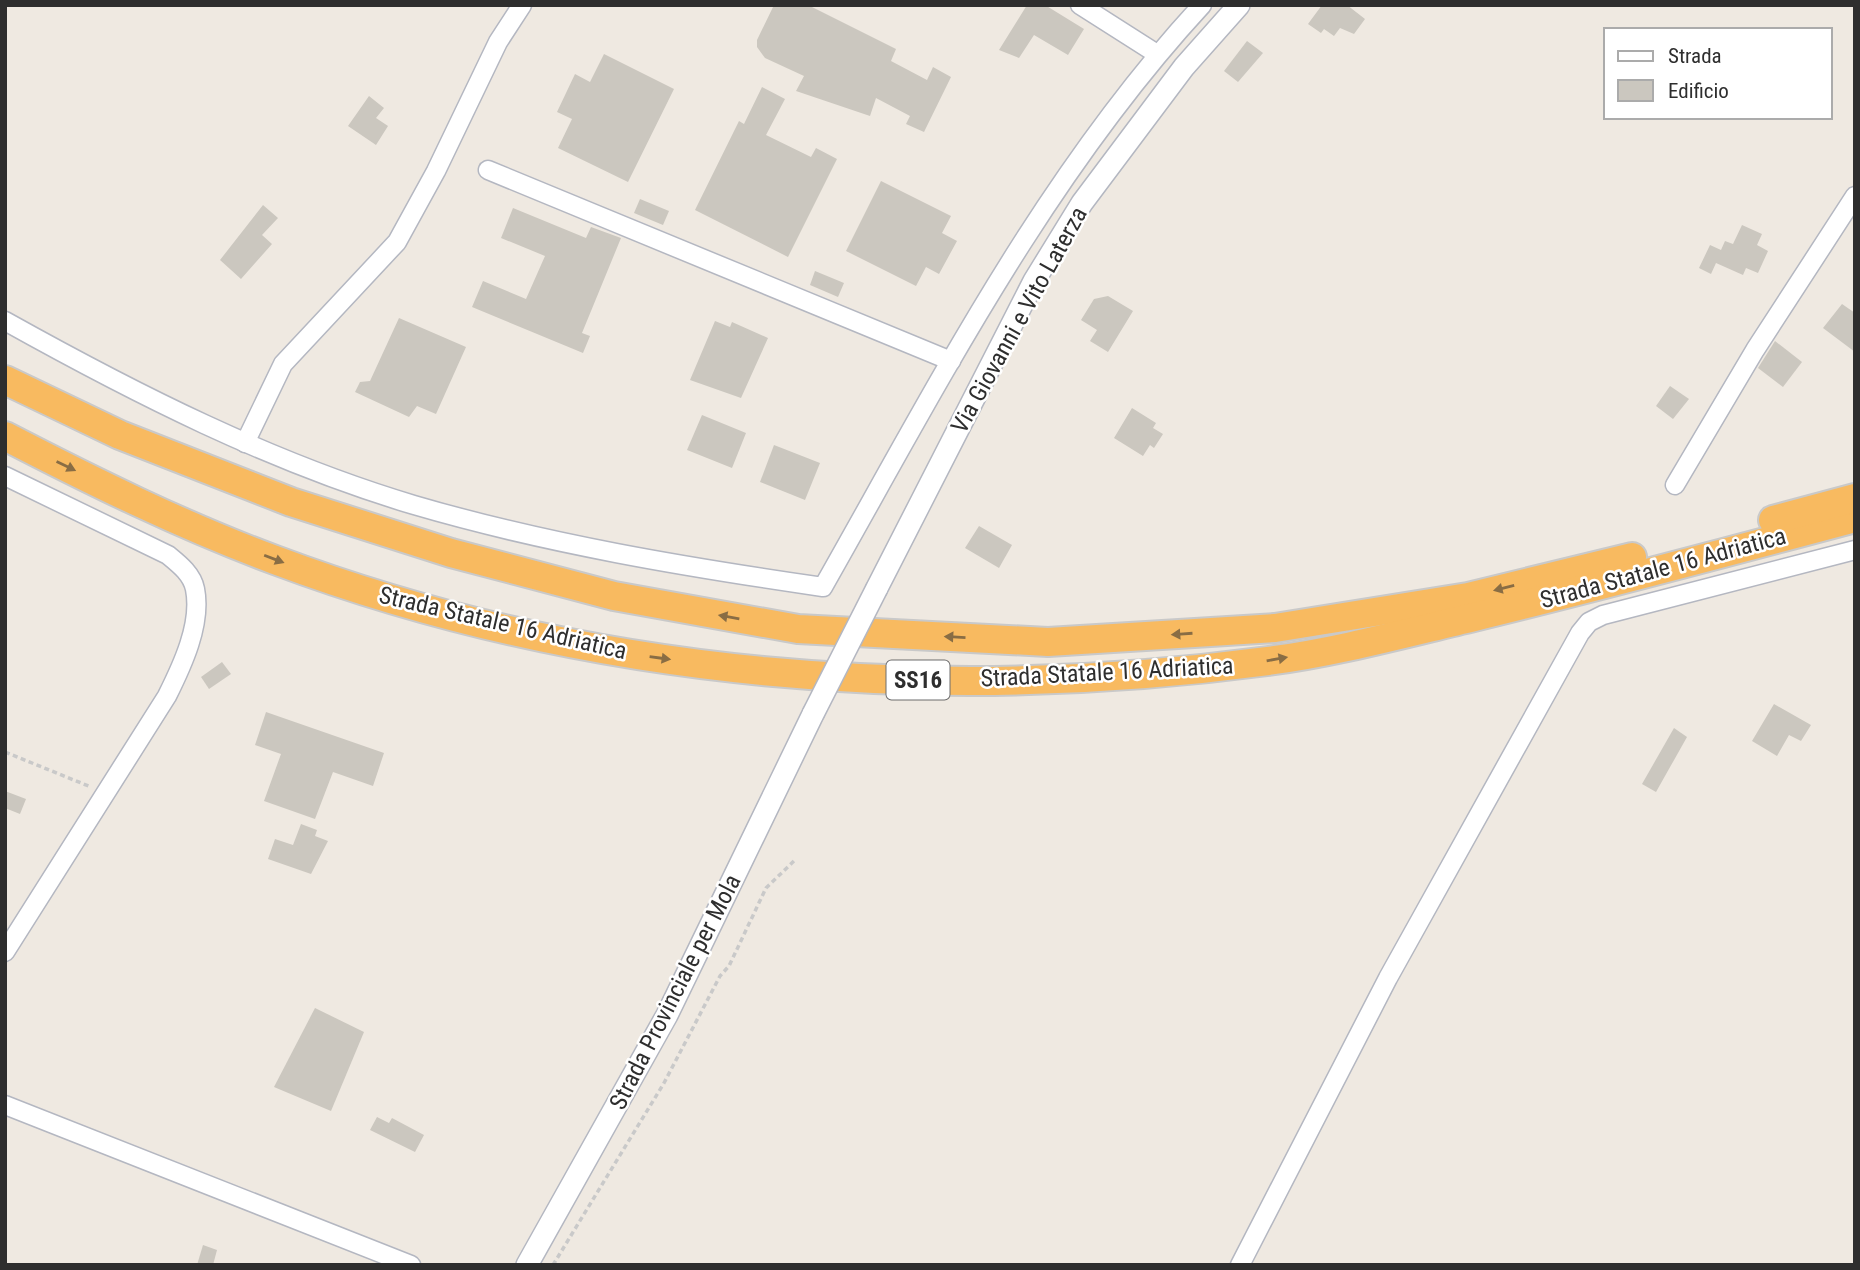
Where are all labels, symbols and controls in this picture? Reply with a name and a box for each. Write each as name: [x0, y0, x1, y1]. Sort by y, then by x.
legend: [1604, 28, 1832, 119]
text: Strada: [1668, 44, 1722, 68]
text: Edificio: [1668, 79, 1729, 103]
street label: Via Giovanni e Vito Laterza: [945, 202, 1093, 438]
one-way arrow: [56, 461, 76, 472]
street label: Strada Statale 16 Adriatica: [1537, 522, 1789, 614]
one-way arrow: [263, 554, 284, 565]
street label: Strada Statale 16 Adriatica: [377, 581, 629, 665]
one-way arrow: [1493, 583, 1515, 594]
one-way arrow: [718, 611, 740, 622]
one-way arrow: [1171, 628, 1193, 639]
one-way arrow: [944, 632, 966, 643]
street label: Strada Statale 16 Adriatica: [980, 651, 1234, 693]
one-way arrow: [649, 653, 671, 664]
one-way arrow: [1266, 653, 1288, 664]
road number: SS16: [886, 660, 950, 700]
street label: Strada Provinciale per Mola: [604, 870, 746, 1114]

